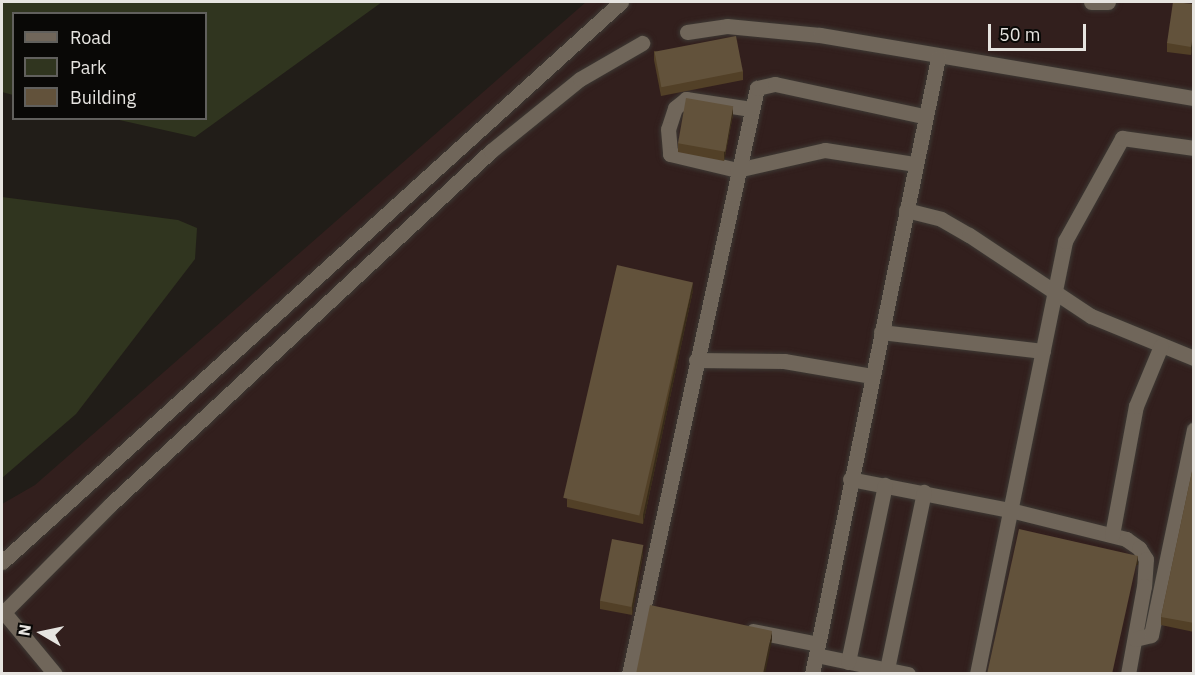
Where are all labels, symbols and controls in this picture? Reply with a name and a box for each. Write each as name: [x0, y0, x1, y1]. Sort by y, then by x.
legend: [12, 12, 207, 120]
scale bar: [991, 12, 1088, 50]
text: 50 m: [999, 23, 1041, 46]
text: Road: [70, 26, 111, 49]
text: Park: [70, 56, 106, 79]
text: Building: [70, 86, 136, 109]
north arrow: [12, 603, 72, 663]
text: N: [13, 623, 35, 637]

